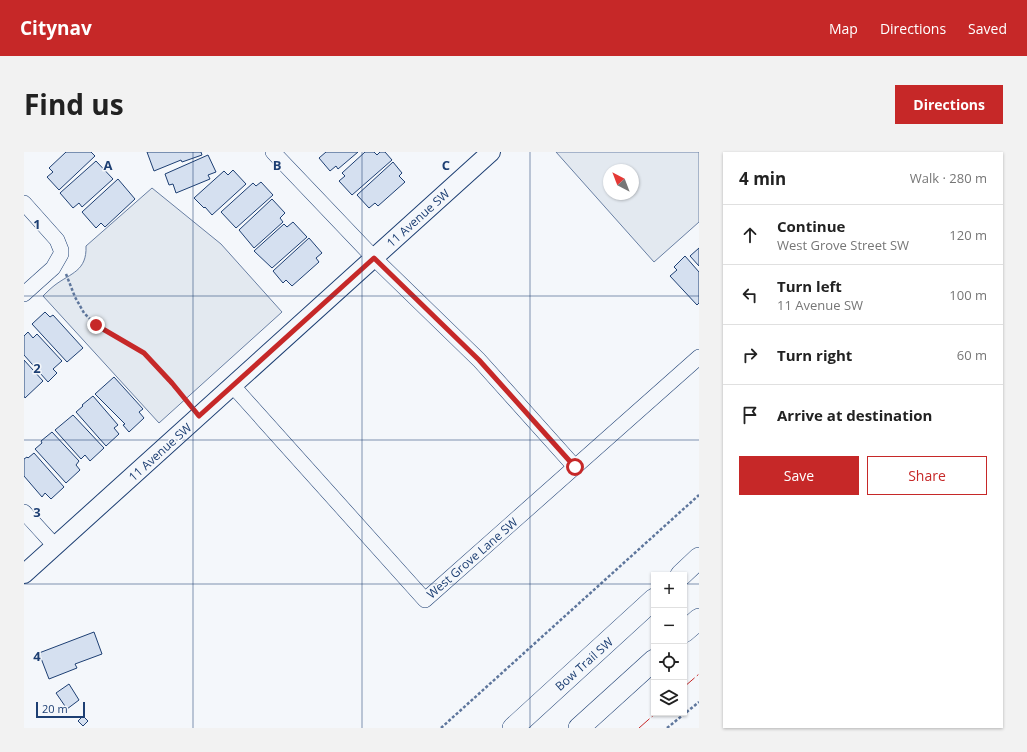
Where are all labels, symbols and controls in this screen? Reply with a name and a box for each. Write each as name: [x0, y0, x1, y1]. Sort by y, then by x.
text: Citynav: [20, 15, 92, 41]
text: Map: [829, 19, 858, 38]
text: Directions: [880, 19, 946, 38]
text: Saved: [968, 19, 1007, 38]
text: Find us: [24, 85, 124, 123]
button: Directions: [895, 85, 1003, 124]
text: A: [104, 156, 113, 174]
text: B: [273, 156, 282, 174]
text: C: [442, 156, 450, 174]
north arrow: [603, 164, 639, 200]
text: 4 min: [739, 167, 786, 190]
text: Walk · 280 m: [910, 169, 987, 187]
street label: 11 Avenue SW: [383, 185, 453, 251]
text: 1: [33, 215, 41, 233]
text: Continue: [777, 216, 845, 236]
icon: ahead: [739, 224, 761, 246]
text: 120 m: [949, 226, 987, 244]
text: West Grove Street SW: [777, 236, 909, 254]
text: Turn left: [777, 276, 842, 296]
icon: left: [739, 284, 761, 306]
text: 100 m: [949, 286, 987, 304]
text: 11 Avenue SW: [777, 296, 863, 314]
route end: [87, 316, 105, 334]
icon: right: [739, 344, 761, 366]
text: Turn right: [777, 345, 852, 365]
text: 60 m: [957, 346, 987, 364]
text: 2: [33, 359, 41, 377]
icon: arrive: [739, 404, 761, 426]
text: Arrive at destination: [777, 405, 932, 425]
street label: 11 Avenue SW: [125, 419, 195, 485]
button: Save: [739, 456, 859, 495]
button: Share: [867, 456, 987, 495]
route start: [566, 458, 584, 476]
text: 3: [33, 503, 41, 521]
street label: West Grove Lane SW: [423, 514, 521, 602]
map controls: [651, 572, 687, 716]
button: +: [651, 572, 687, 608]
button: −: [651, 608, 687, 644]
street label: Bow Trail SW: [551, 633, 617, 695]
button: locate: [651, 644, 687, 680]
text: 4: [33, 647, 41, 665]
button: layers: [651, 680, 687, 716]
scale bar: [36, 700, 85, 719]
text: 20 m: [42, 701, 68, 716]

